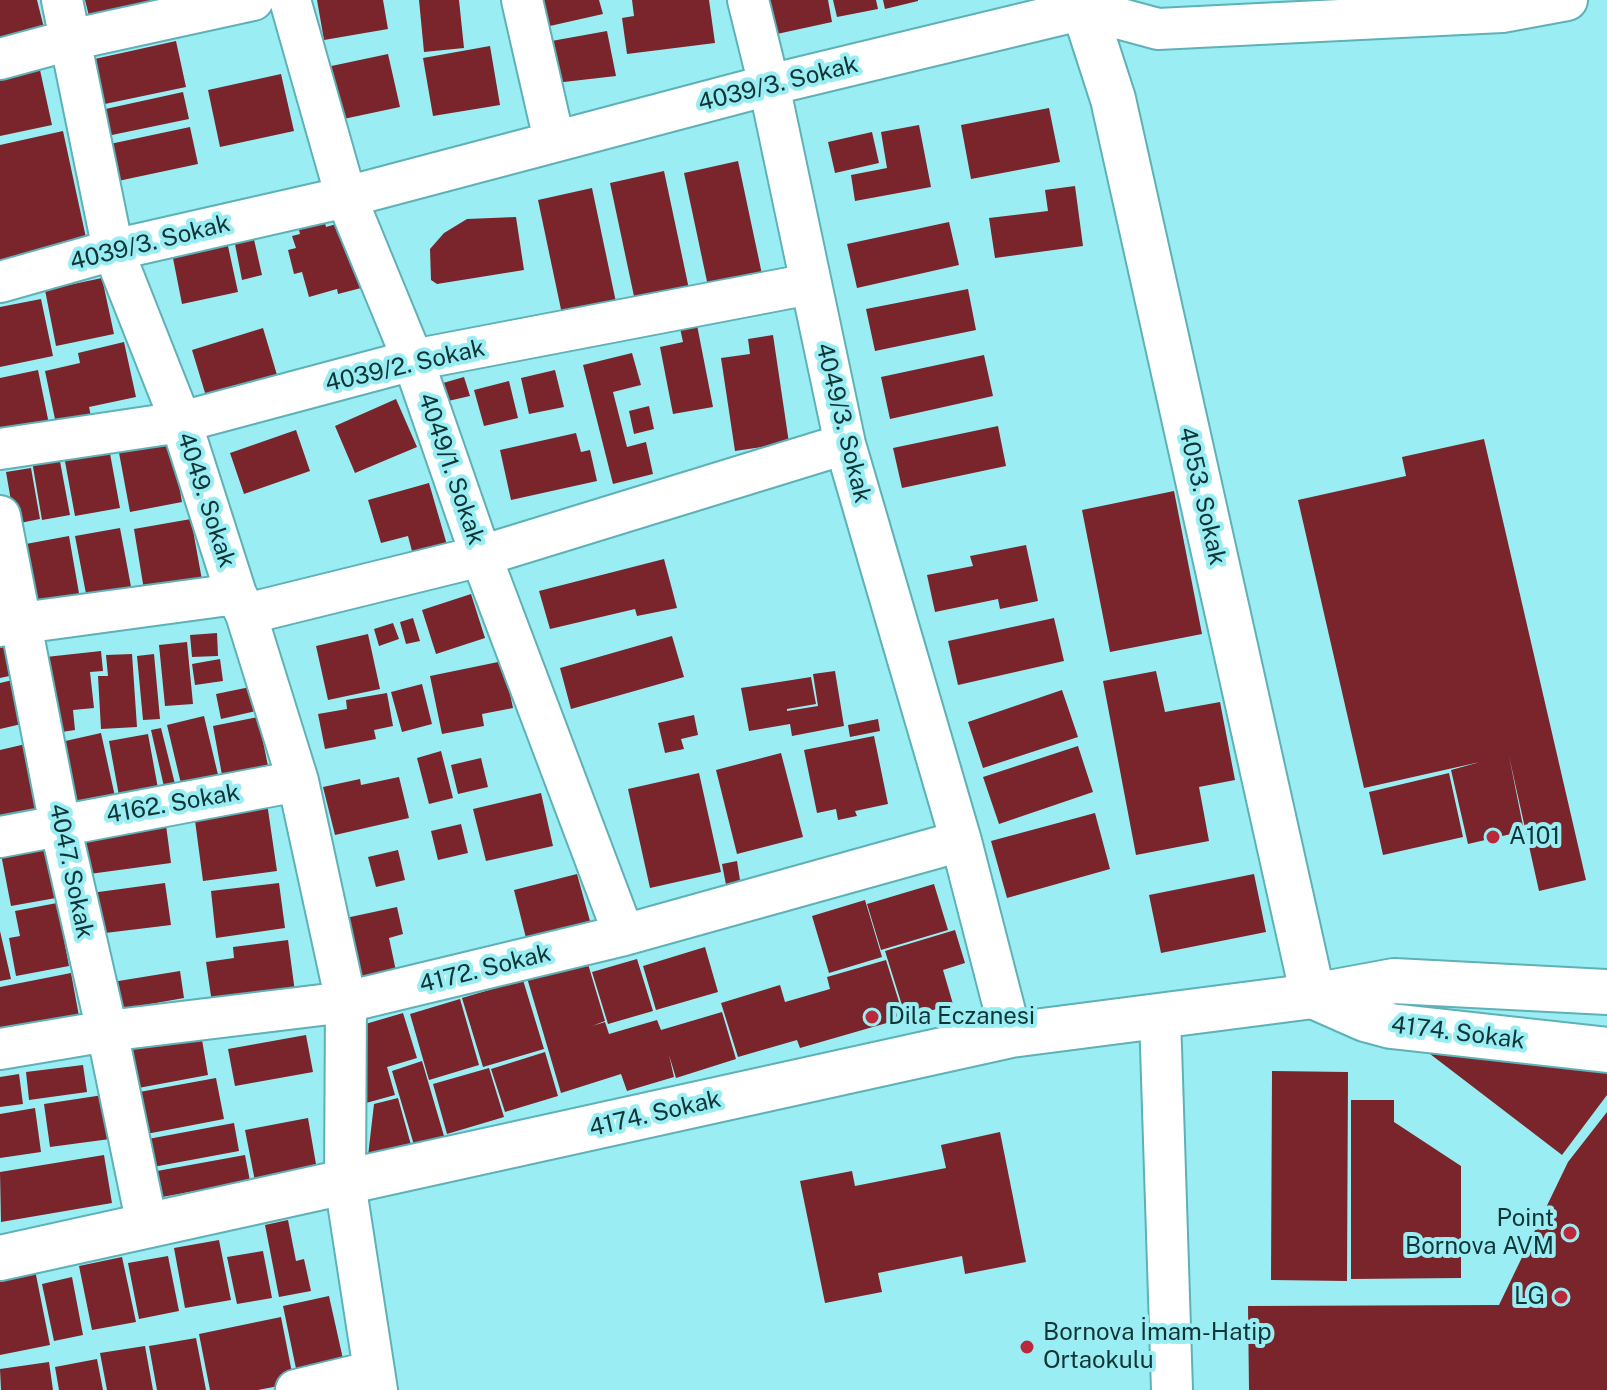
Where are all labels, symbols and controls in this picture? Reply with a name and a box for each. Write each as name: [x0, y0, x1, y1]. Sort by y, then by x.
street label: 4039/3. Sokak: [695, 50, 861, 118]
street label: 4039/3. Sokak: [67, 209, 233, 277]
street label: 4039/2. Sokak: [322, 334, 488, 398]
street label: 4049/3. Sokak: [809, 340, 877, 506]
street label: 4049/1. Sokak: [412, 389, 490, 549]
street label: 4053. Sokak: [1172, 424, 1232, 568]
street label: 4049. Sokak: [171, 429, 241, 571]
street label: 4162. Sokak: [104, 778, 242, 830]
street label: 4047. Sokak: [43, 801, 99, 941]
place label: A101: [1509, 823, 1560, 851]
marker: A101: [1484, 828, 1502, 846]
street label: 4172. Sokak: [416, 939, 554, 999]
place label: Dila Eczanesi: [888, 1003, 1035, 1031]
marker: Dila Eczanesi: [863, 1008, 881, 1026]
street label: 4174. Sokak: [1389, 1011, 1527, 1055]
street label: 4174. Sokak: [586, 1085, 724, 1143]
place label: Point Bornova AVM: [1405, 1205, 1554, 1261]
marker: Point Bornova AVM: [1561, 1224, 1579, 1242]
place label: LG: [1514, 1283, 1545, 1311]
marker: LG: [1552, 1288, 1570, 1306]
place label: Bornova İmam-Hatip Ortaokulu: [1043, 1319, 1272, 1375]
marker: Bornova İmam-Hatip Ortaokulu: [1018, 1338, 1036, 1356]

